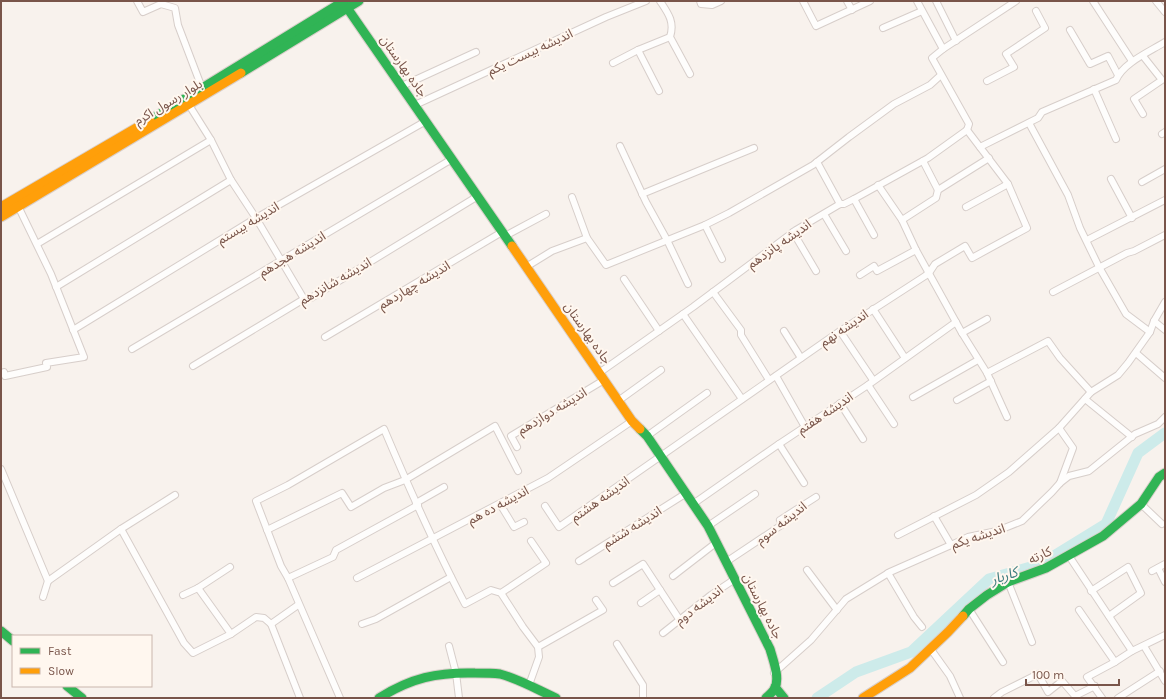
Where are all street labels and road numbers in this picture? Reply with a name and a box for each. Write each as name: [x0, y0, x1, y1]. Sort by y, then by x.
street label: اندیشه بیست یکم: [485, 26, 576, 81]
street label: جاده بهارستان: [376, 32, 431, 101]
street label: بلوار رسول اکرم: [131, 76, 206, 130]
street label: اندیشه بیستم: [214, 199, 283, 250]
street label: اندیشه پانزدهم: [744, 216, 816, 274]
street label: اندیشه هجدهم: [256, 228, 330, 282]
street label: اندیشه شانزدهم: [296, 254, 375, 310]
street label: اندیشه چهاردهم: [375, 258, 454, 315]
street label: جاده بهارستان: [560, 299, 615, 368]
street label: اندیشه نهم: [817, 306, 873, 352]
street label: اندیشه دوازدهم: [515, 384, 591, 440]
street label: اندیشه هفتم: [794, 389, 857, 440]
street label: اندیشه هشتم: [568, 473, 634, 527]
street label: اندیشه ده هم: [465, 483, 533, 530]
street label: اندیشه سوم: [753, 498, 811, 549]
street label: اندیشه ششم: [600, 503, 666, 553]
street label: اندیشه یکم: [949, 520, 1008, 555]
street label: کارته: [1026, 543, 1054, 567]
street label: جاده بهارستان: [739, 571, 786, 642]
street label: اندیشه دوم: [672, 582, 727, 629]

